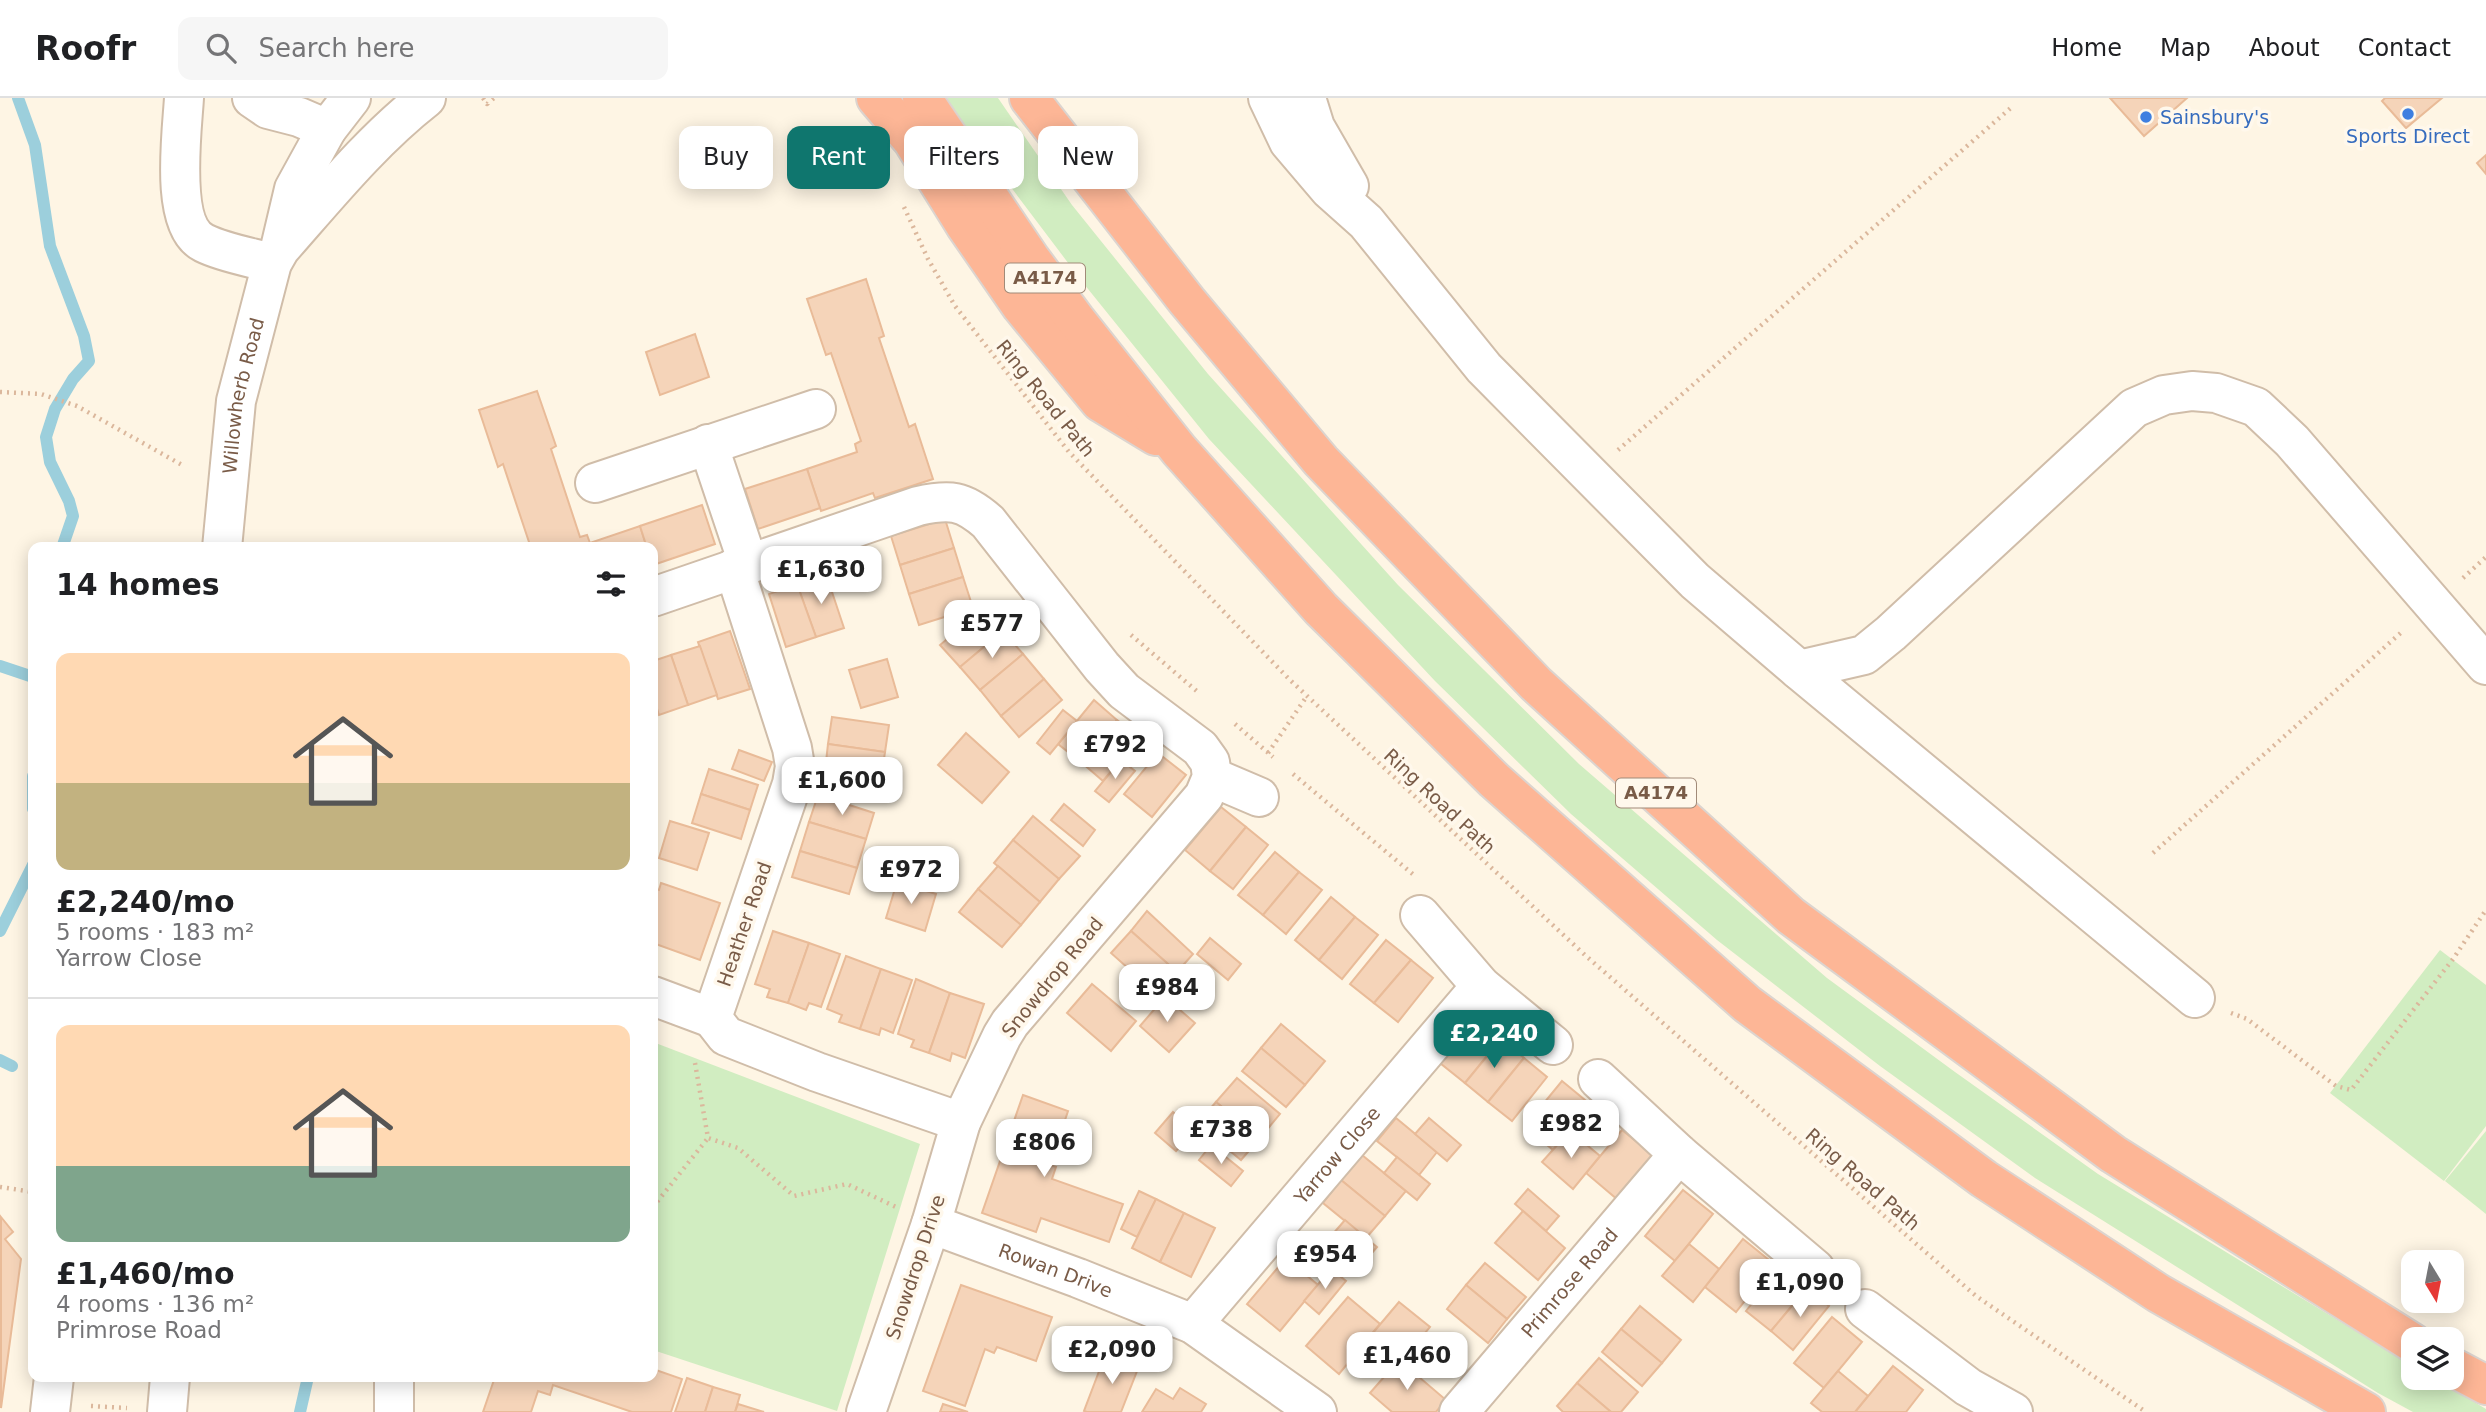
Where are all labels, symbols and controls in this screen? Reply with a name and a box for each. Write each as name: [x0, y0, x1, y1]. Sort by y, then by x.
search box: [178, 17, 668, 80]
text: Roofr: [35, 29, 136, 68]
icon: search: [202, 29, 240, 67]
text: Search here: [258, 33, 415, 63]
text: Home: [2051, 34, 2122, 62]
text: Map: [2160, 34, 2211, 62]
text: About: [2249, 34, 2320, 62]
text: Contact: [2358, 34, 2451, 62]
place label: Sainsbury's: [2160, 106, 2269, 128]
marker: Sports Direct: [2400, 106, 2416, 122]
marker: Sainsbury's: [2138, 109, 2154, 125]
place label: Sports Direct: [2346, 125, 2470, 147]
chip: Buy: [679, 126, 773, 189]
chip: Rent: [787, 126, 890, 189]
chip: Filters: [904, 126, 1024, 189]
chip: New: [1038, 126, 1138, 189]
road number: A4174: [1005, 264, 1085, 293]
street label: Willowherb Road: [218, 315, 268, 475]
street label: Ring Road Path: [992, 335, 1100, 461]
pin: £1,630: [764, 546, 878, 606]
text: £1,630: [777, 556, 865, 582]
icon: filters: [592, 565, 630, 603]
text: 14 homes: [56, 567, 220, 602]
pin: £577: [951, 601, 1033, 660]
text: £577: [960, 610, 1024, 636]
icon: home: [280, 698, 406, 824]
pin: £792: [1074, 722, 1156, 781]
text: £792: [1083, 731, 1147, 757]
street label: Ring Road Path: [1380, 744, 1500, 858]
pin: £1,600: [785, 758, 899, 817]
text: £1,600: [798, 767, 886, 793]
road number: A4174: [1616, 778, 1696, 808]
pin: £972: [870, 846, 952, 906]
text: £972: [879, 856, 943, 882]
street label: Heather Road: [712, 859, 776, 989]
text: £2,240/mo: [56, 884, 235, 919]
street label: Snowdrop Road: [997, 913, 1107, 1041]
text: 5 rooms · 183 m²: [56, 919, 254, 945]
text: Yarrow Close: [56, 945, 202, 971]
pin: £984: [1126, 964, 1208, 1024]
text: £984: [1135, 974, 1199, 1000]
pin: £2,240: [1437, 1010, 1551, 1070]
text: £2,240: [1450, 1020, 1538, 1046]
icon: home: [280, 1070, 406, 1196]
pin: £982: [1530, 1100, 1612, 1160]
street label: Yarrow Close: [1289, 1102, 1384, 1209]
pin: £738: [1180, 1107, 1262, 1166]
text: £982: [1539, 1110, 1603, 1136]
text: £738: [1189, 1116, 1253, 1142]
pin: £806: [1003, 1119, 1085, 1179]
street label: Ring Road Path: [1801, 1123, 1925, 1235]
text: £806: [1012, 1129, 1076, 1155]
street label: Snowdrop Drive: [881, 1192, 949, 1342]
street label: Primrose Road: [1516, 1223, 1622, 1342]
pin: £954: [1284, 1232, 1366, 1291]
street label: Rowan Drive: [996, 1239, 1116, 1302]
text: £954: [1293, 1241, 1357, 1267]
north arrow: [2401, 1250, 2464, 1312]
map controls: [2401, 1250, 2464, 1390]
text: £1,460/mo: [56, 1256, 235, 1291]
pin: £1,090: [1743, 1260, 1857, 1319]
text: £1,090: [1756, 1269, 1844, 1295]
text: 4 rooms · 136 m²: [56, 1291, 254, 1317]
text: Primrose Road: [56, 1317, 222, 1343]
pin: £2,090: [1055, 1326, 1169, 1386]
button: layers: [2401, 1327, 2464, 1390]
pin: £1,460: [1350, 1332, 1464, 1392]
text: £2,090: [1068, 1336, 1156, 1362]
text: £1,460: [1363, 1342, 1451, 1368]

